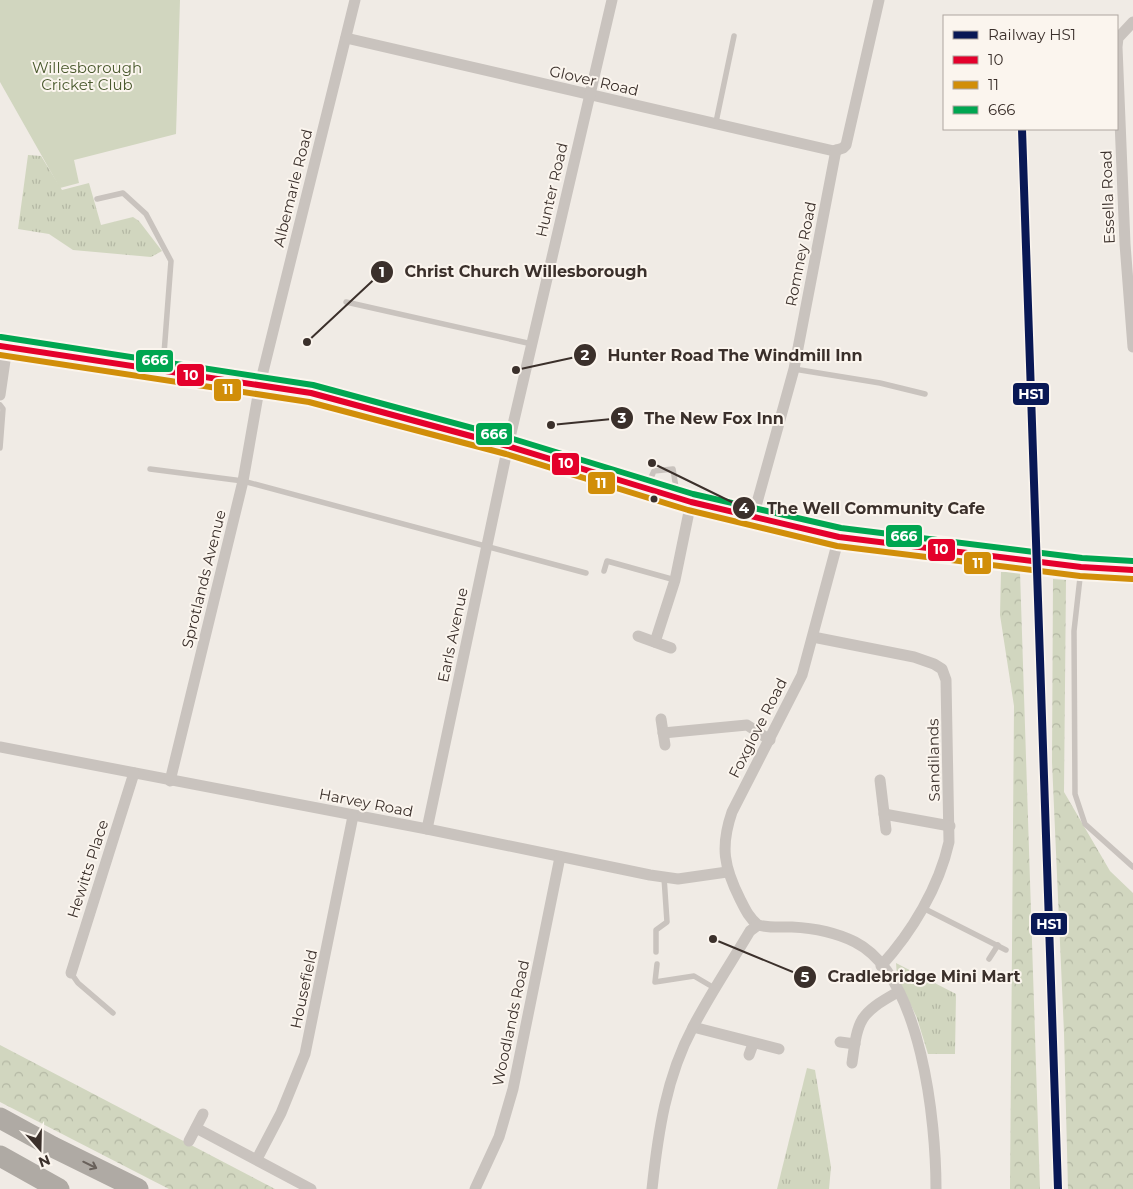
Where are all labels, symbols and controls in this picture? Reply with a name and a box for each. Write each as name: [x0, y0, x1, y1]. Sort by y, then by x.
legend: [943, 15, 1118, 130]
text: Railway HS1: [988, 25, 1076, 44]
text: 10: [988, 50, 1003, 69]
park label: Willesborough Cricket Club: [32, 58, 142, 94]
street label: Glover Road: [548, 61, 641, 100]
text: 11: [988, 75, 999, 94]
text: 666: [988, 100, 1015, 119]
street label: Albemarle Road: [269, 127, 316, 249]
street label: Hunter Road: [531, 141, 572, 239]
street label: Essella Road: [1096, 150, 1119, 244]
street label: Romney Road: [781, 200, 820, 308]
callout: Christ Church Willesborough: [370, 256, 658, 287]
text: 1: [379, 262, 385, 281]
text: Christ Church Willesborough: [404, 262, 648, 281]
callout: Hunter Road The Windmill Inn: [572, 340, 872, 371]
text: 2: [581, 345, 590, 364]
text: Hunter Road The Windmill Inn: [607, 346, 863, 365]
line badge: 666: [135, 349, 174, 373]
text: 666: [142, 351, 168, 369]
line badge: 10: [176, 363, 205, 387]
text: 10: [184, 366, 199, 384]
line badge: 11: [213, 378, 242, 402]
text: 11: [223, 380, 233, 398]
line badge: HS1: [1012, 382, 1050, 406]
text: HS1: [1018, 385, 1044, 403]
callout: The New Fox Inn: [609, 402, 794, 433]
text: 3: [617, 408, 627, 427]
text: The New Fox Inn: [644, 409, 784, 428]
line badge: 666: [475, 422, 513, 446]
text: 666: [481, 425, 507, 443]
line badge: 10: [551, 452, 580, 476]
text: 10: [559, 454, 574, 472]
line badge: 11: [587, 471, 616, 495]
text: 11: [596, 474, 606, 492]
callout: The Well Community Cafe: [732, 493, 995, 524]
unlabelled marker: [649, 494, 659, 504]
text: 4: [739, 498, 750, 517]
text: The Well Community Cafe: [767, 499, 985, 518]
street label: Sprotlands Avenue: [177, 508, 230, 650]
line badge: 666: [885, 524, 923, 548]
text: 666: [891, 527, 917, 545]
line badge: 10: [927, 538, 956, 562]
text: 10: [934, 540, 949, 558]
line badge: 11: [963, 551, 992, 575]
text: 11: [973, 554, 983, 572]
street label: Earls Avenue: [433, 586, 472, 684]
street label: Foxglove Road: [724, 675, 791, 781]
street label: Sandilands: [923, 718, 944, 802]
street label: Harvey Road: [317, 784, 415, 821]
street label: Hewitts Place: [63, 817, 112, 921]
line badge: HS1: [1030, 912, 1068, 936]
text: HS1: [1036, 915, 1062, 933]
street label: Housefield: [286, 948, 321, 1030]
street label: Woodlands Road: [488, 958, 533, 1088]
callout: Cradlebridge Mini Mart: [792, 961, 1030, 992]
text: 5: [801, 967, 810, 986]
text: Cradlebridge Mini Mart: [827, 967, 1021, 986]
north arrow: [15, 1124, 65, 1174]
text: N: [36, 1151, 53, 1172]
one-way arrow: [82, 1161, 97, 1171]

